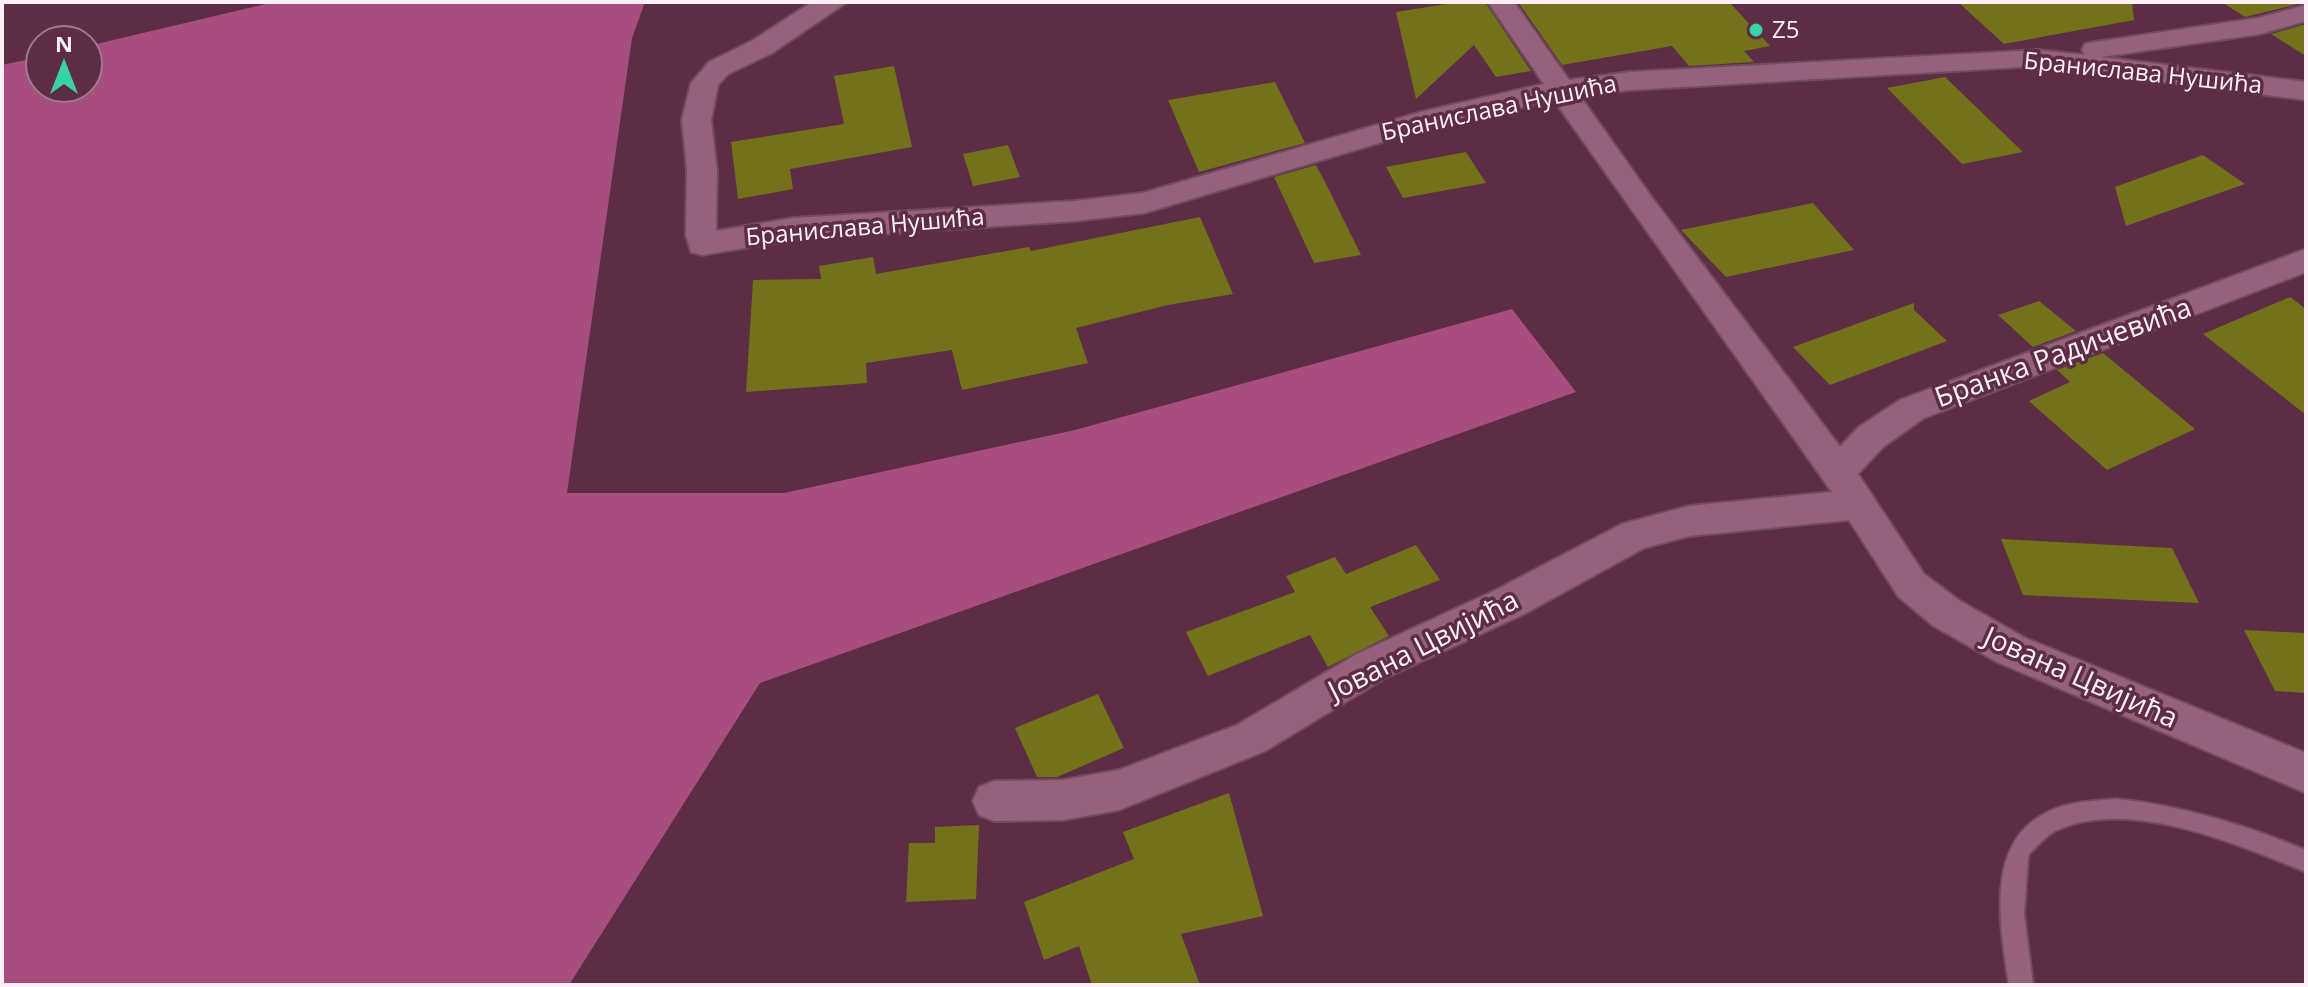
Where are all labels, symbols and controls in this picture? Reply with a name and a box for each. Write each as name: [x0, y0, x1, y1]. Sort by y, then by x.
place label: Z5: [1772, 12, 1799, 45]
marker: Z5: [1747, 21, 1765, 39]
north arrow: [24, 24, 104, 104]
text: N: [55, 28, 73, 58]
street label: Бранислава Нушића: [2022, 43, 2264, 100]
street label: Бранислава Нушића: [1378, 66, 1619, 148]
street label: Бранислава Нушића: [744, 199, 986, 252]
street label: Бранка Радичевића: [1929, 287, 2196, 415]
street label: Јована Цвијића: [1318, 580, 1524, 710]
street label: Јована Цвијића: [1976, 615, 2184, 736]

